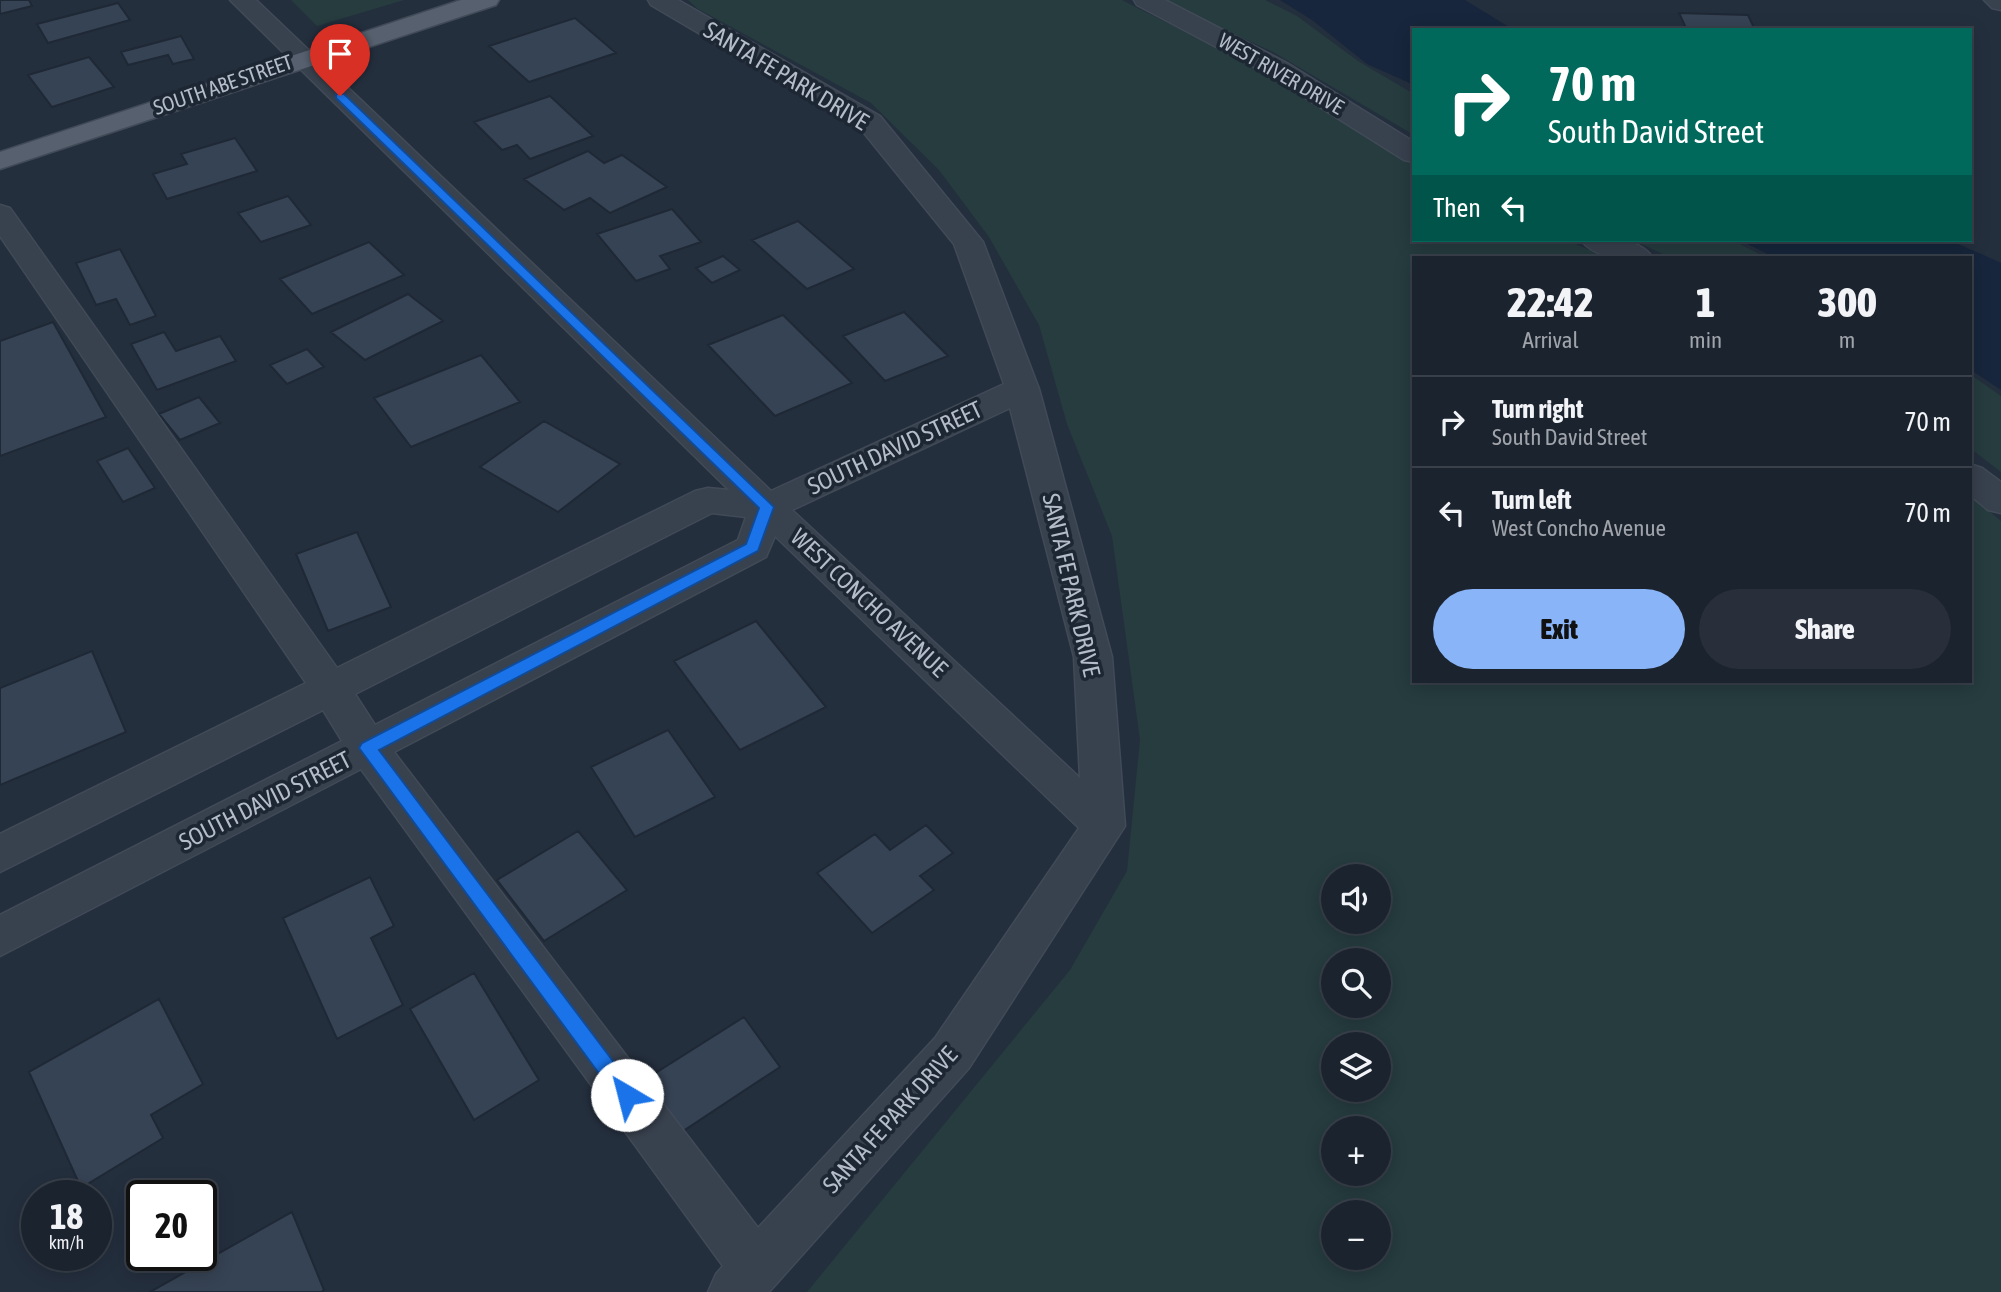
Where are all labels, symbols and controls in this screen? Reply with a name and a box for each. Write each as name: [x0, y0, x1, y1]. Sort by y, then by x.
street label: SANTA FE PARK DRIVE: [699, 16, 873, 135]
pin: [310, 24, 370, 96]
street label: WEST RIVER DRIVE: [1215, 28, 1348, 119]
icon: arrive: [321, 35, 359, 73]
street label: SOUTH ABE STREET: [150, 49, 295, 119]
text: 70 m: [1548, 55, 1636, 111]
icon: right: [1433, 56, 1524, 147]
text: South David Street: [1548, 113, 1764, 150]
icon: left: [1495, 189, 1533, 227]
text: Then: [1433, 193, 1481, 223]
text: 22:42: [1507, 278, 1594, 326]
text: 1: [1696, 278, 1715, 326]
text: 300: [1817, 278, 1877, 326]
text: Arrival: [1522, 327, 1579, 353]
text: min: [1689, 327, 1722, 353]
text: m: [1839, 327, 1855, 353]
text: Turn right: [1492, 394, 1583, 424]
street label: SOUTH DAVID STREET: [803, 395, 987, 500]
icon: right: [1433, 403, 1471, 441]
text: 70 m: [1904, 407, 1951, 437]
text: South David Street: [1492, 424, 1647, 450]
text: Turn left: [1492, 485, 1572, 515]
street label: SANTA FE PARK DRIVE: [1037, 491, 1106, 679]
icon: left: [1433, 494, 1471, 532]
text: 70 m: [1904, 498, 1951, 528]
text: West Concho Avenue: [1492, 515, 1666, 541]
street label: WEST CONCHO AVENUE: [786, 523, 953, 682]
button: Exit: [1433, 589, 1685, 669]
button: Share: [1699, 589, 1951, 669]
street label: SOUTH DAVID STREET: [174, 745, 355, 855]
map controls: [1321, 864, 1391, 1270]
button: sound: [1321, 864, 1391, 934]
button: search: [1321, 948, 1391, 1018]
button: layers: [1321, 1032, 1391, 1102]
street label: SANTA FE PARK DRIVE: [817, 1041, 962, 1198]
position arrow: [590, 1058, 664, 1132]
button: +: [1321, 1116, 1391, 1186]
speed limit sign: 20: [126, 1180, 217, 1271]
text: 18: [50, 1196, 83, 1236]
button: −: [1321, 1200, 1391, 1270]
text: km/h: [49, 1232, 84, 1253]

